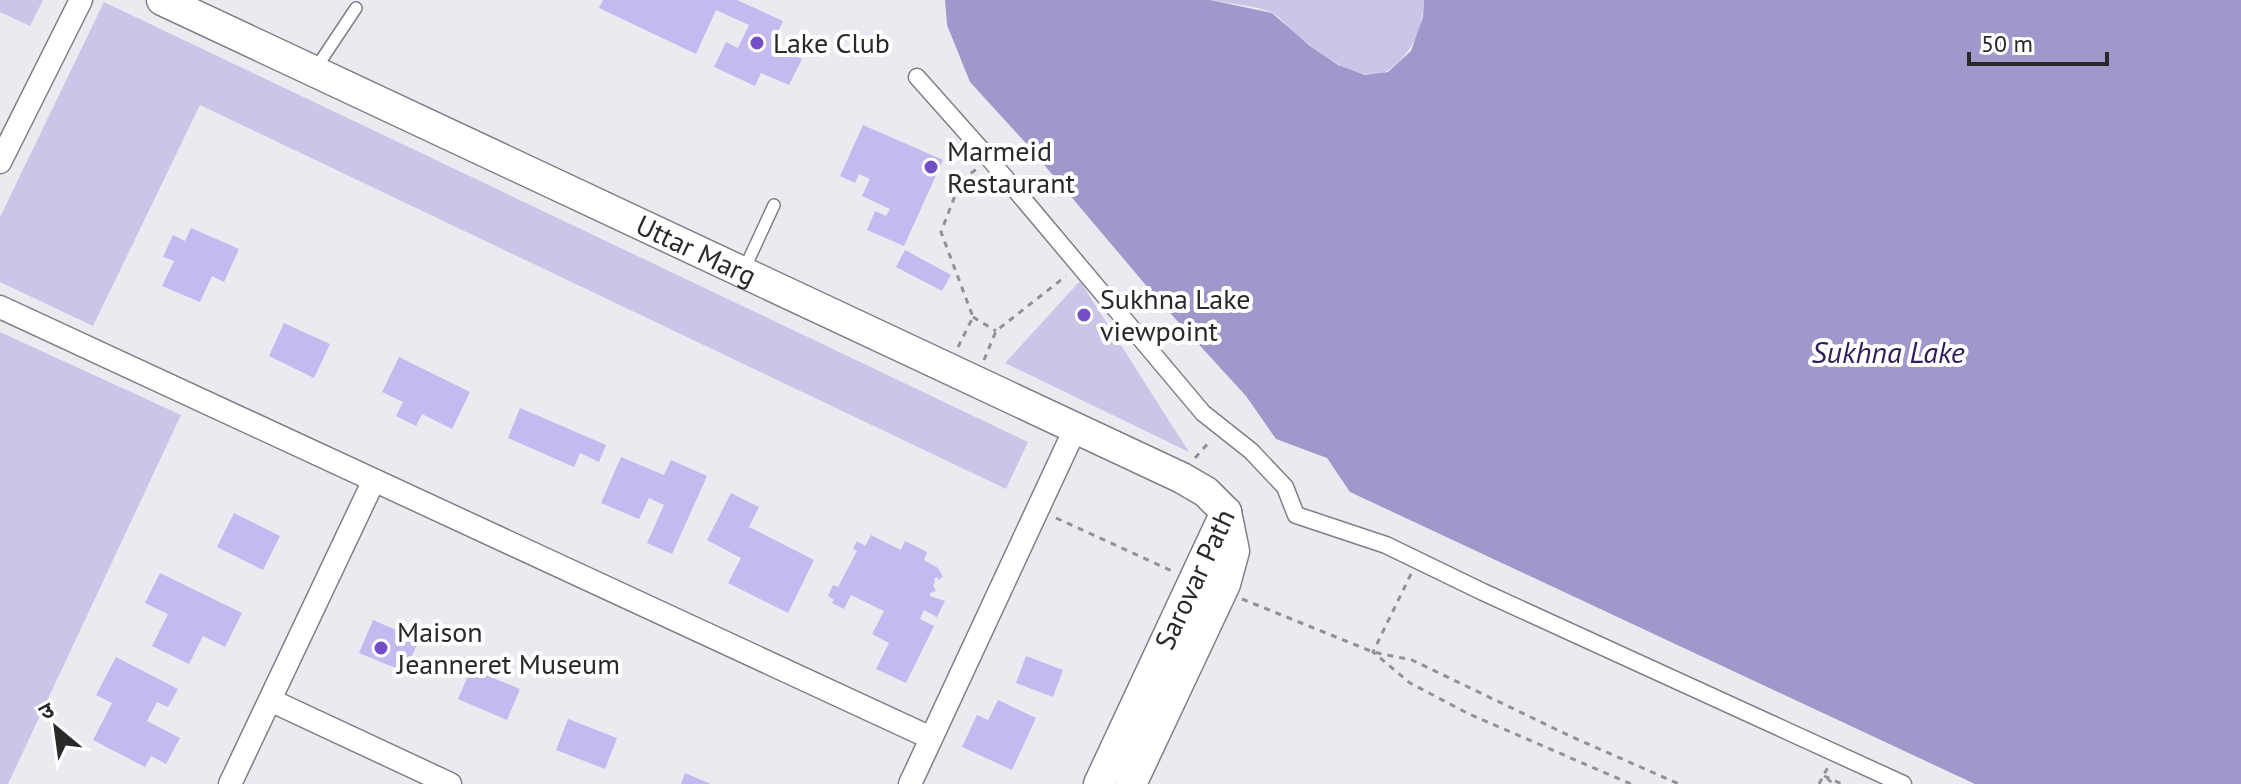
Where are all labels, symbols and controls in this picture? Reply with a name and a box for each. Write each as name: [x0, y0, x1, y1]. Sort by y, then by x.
scale bar: [1969, 16, 2107, 66]
place label: Lake Club: [773, 24, 890, 61]
text: 50 m: [1981, 28, 2033, 59]
marker: Lake Club: [748, 34, 766, 52]
place label: Marmeid Restaurant: [947, 132, 1076, 201]
marker: Marmeid Restaurant: [922, 158, 940, 176]
street label: Uttar Marg: [630, 206, 763, 294]
place label: Sukhna Lake viewpoint: [1100, 280, 1250, 349]
marker: Sukhna Lake viewpoint: [1075, 306, 1093, 324]
water label: Sukhna Lake: [1811, 332, 1965, 371]
street label: Sarovar Path: [1145, 503, 1243, 655]
place label: Maison Jeanneret Museum: [396, 613, 620, 682]
marker: Maison Jeanneret Museum: [372, 639, 390, 657]
north arrow: [16, 688, 96, 768]
text: उ: [34, 695, 60, 726]

